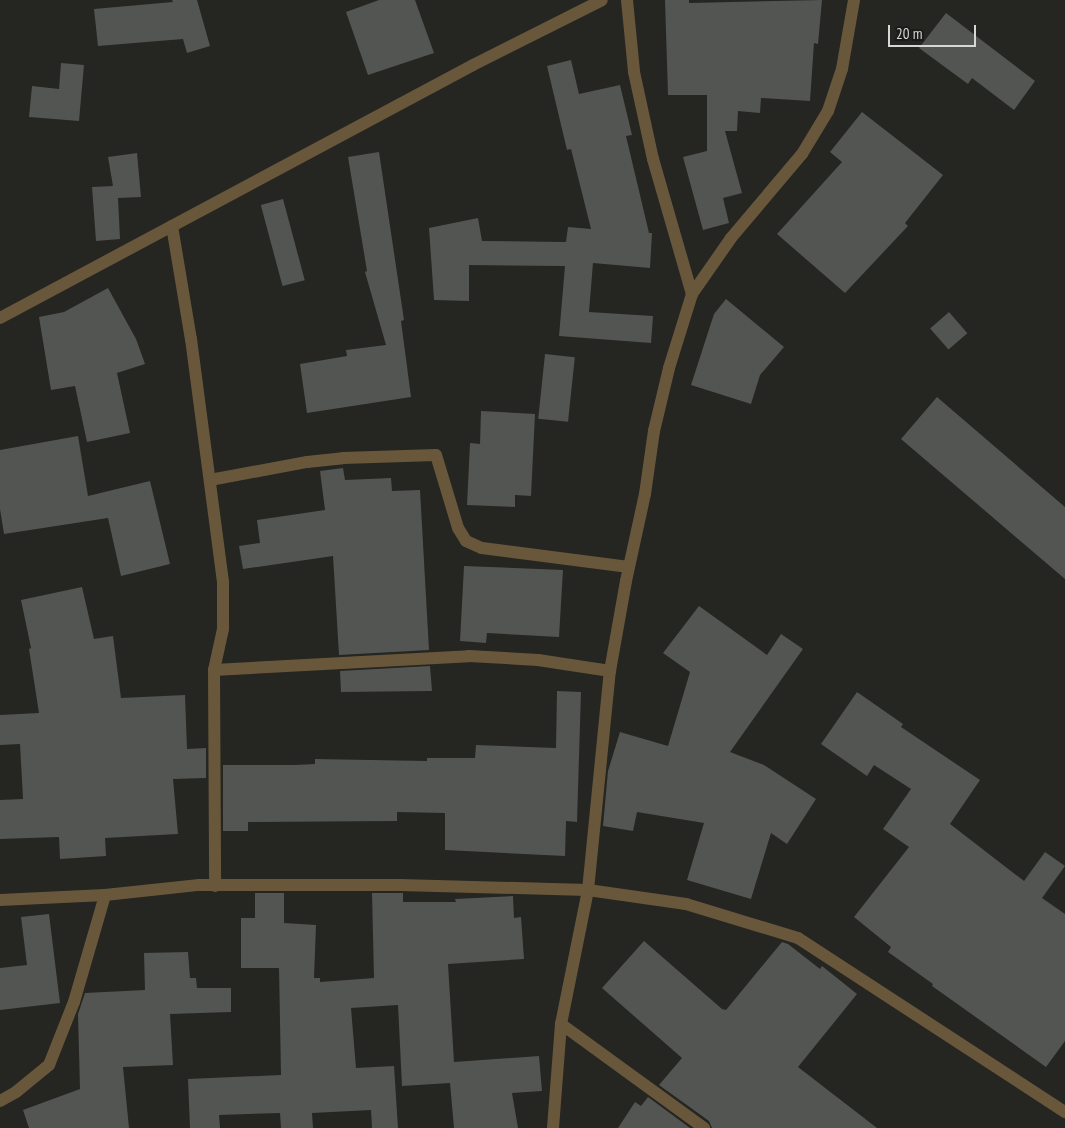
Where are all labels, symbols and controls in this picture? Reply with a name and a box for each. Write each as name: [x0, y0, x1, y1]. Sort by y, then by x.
scale bar: [890, 15, 978, 47]
text: 20 m: [896, 24, 922, 43]

